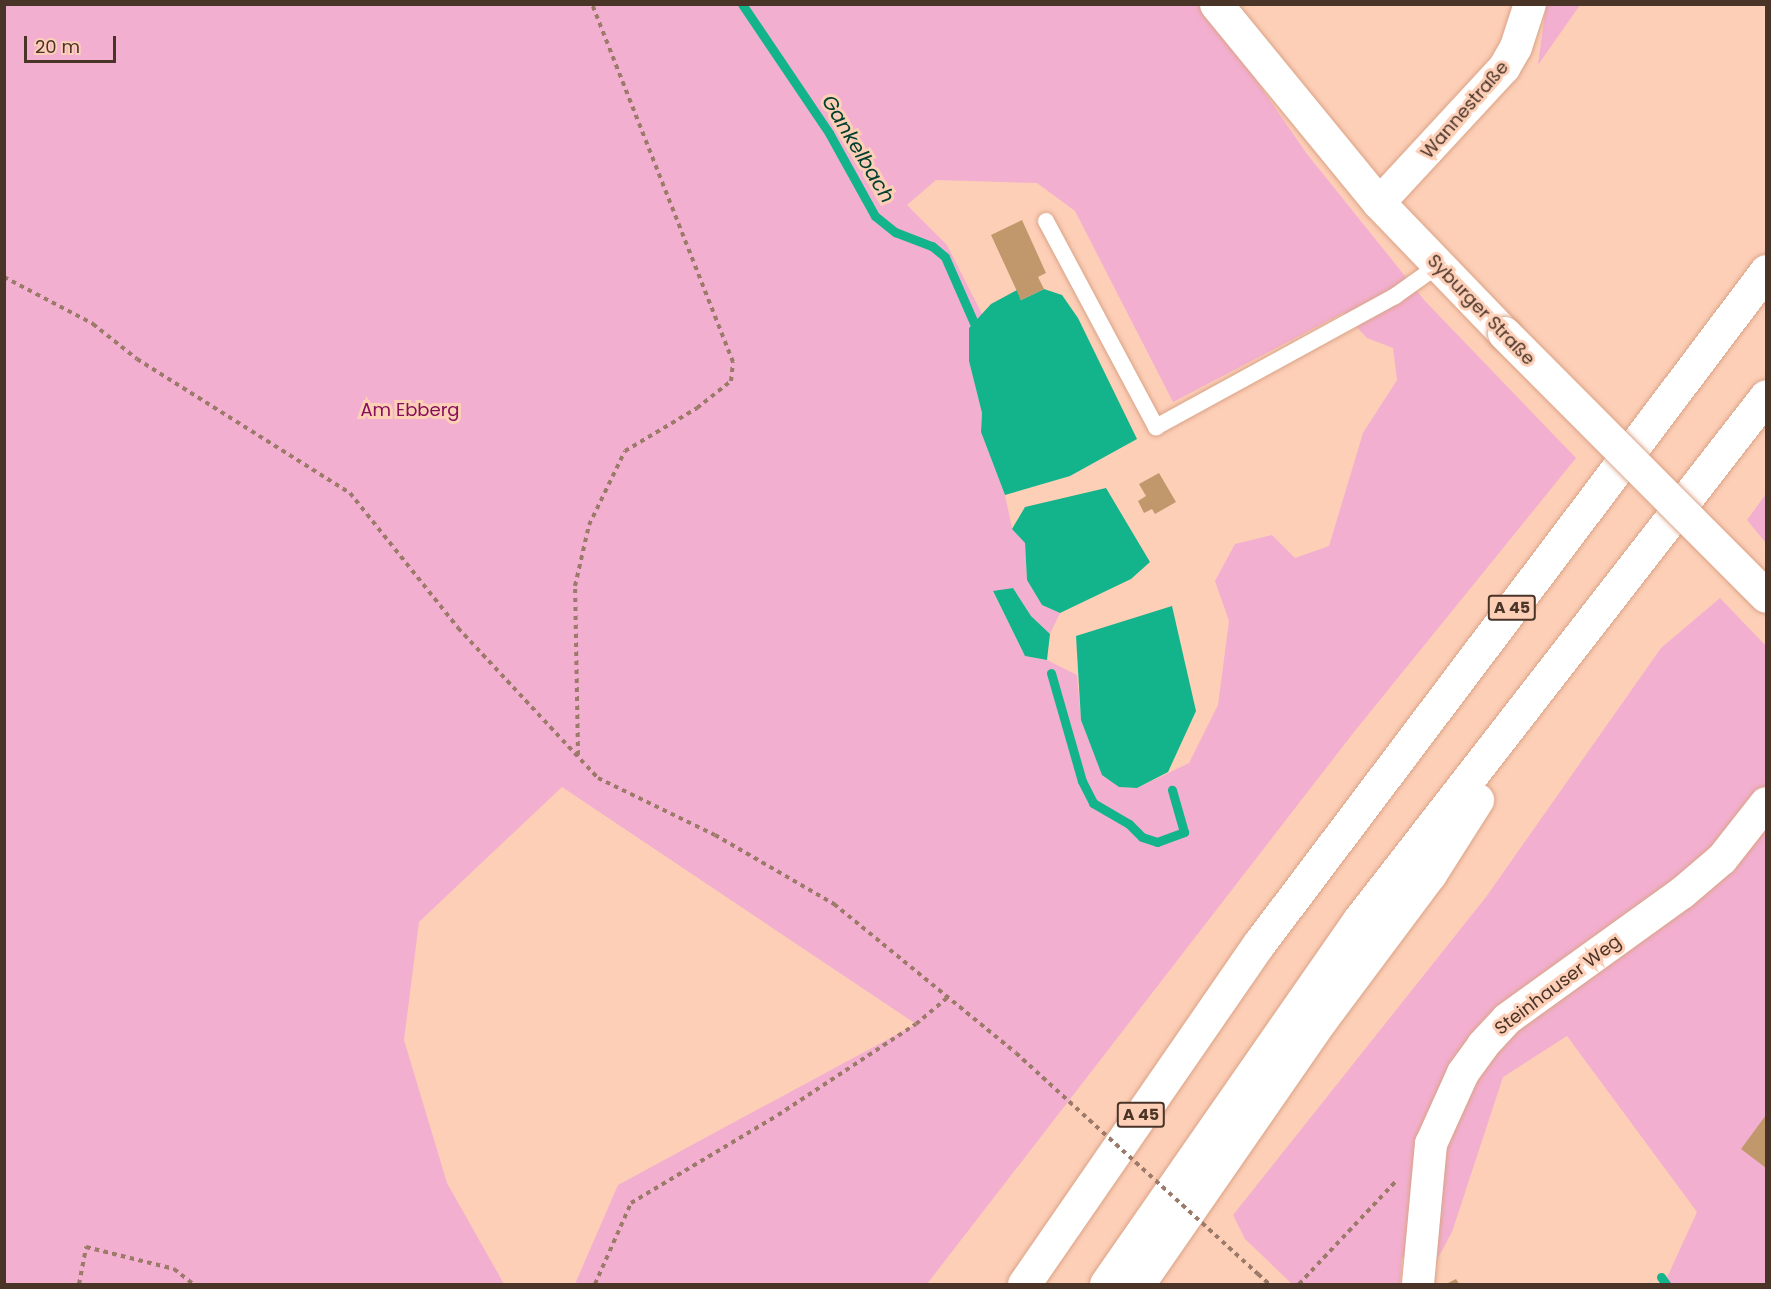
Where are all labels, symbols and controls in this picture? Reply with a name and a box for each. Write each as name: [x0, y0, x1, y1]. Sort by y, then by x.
scale bar: [27, 24, 118, 62]
text: 20 m: [35, 34, 80, 59]
street label: Wannestraße: [1417, 57, 1513, 163]
water label: Gankelbach: [816, 91, 900, 207]
street label: Syburger Straße: [1423, 250, 1539, 370]
park label: Am Ebberg: [360, 399, 460, 421]
road number: A 45: [1486, 595, 1538, 621]
street label: Steinhauser Weg: [1491, 931, 1625, 1039]
road number: A 45: [1116, 1102, 1166, 1128]

